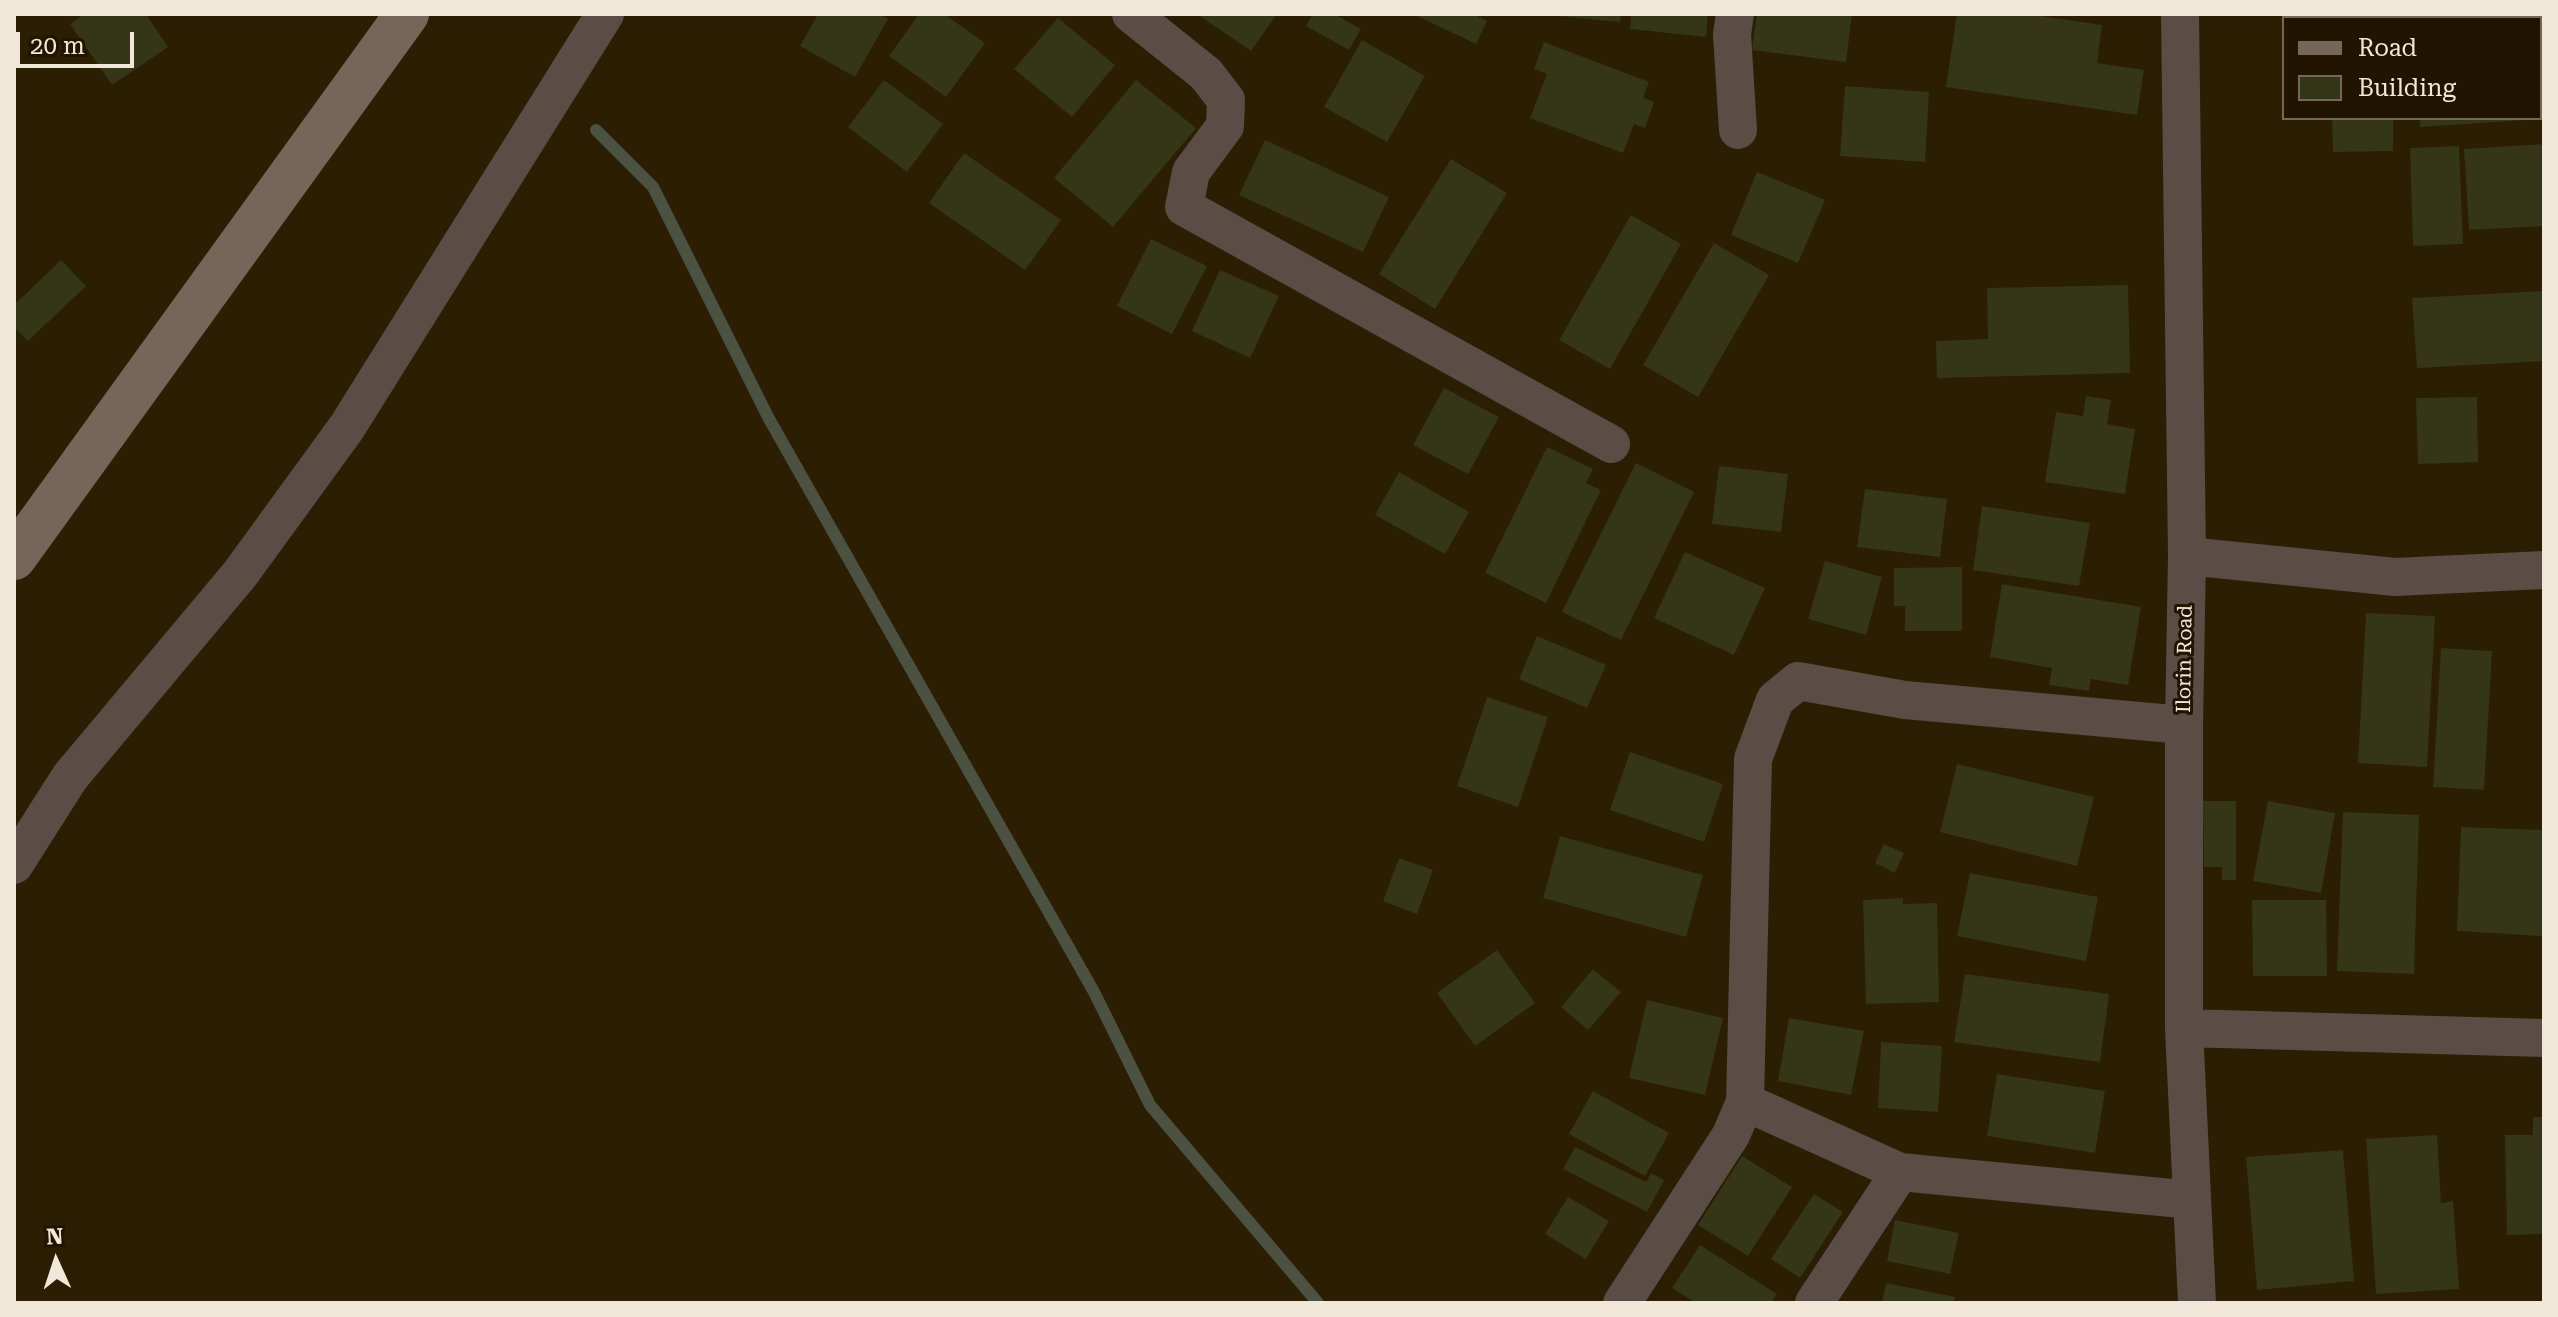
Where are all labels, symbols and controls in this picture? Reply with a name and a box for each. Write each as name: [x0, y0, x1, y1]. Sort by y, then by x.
scale bar: [20, 16, 138, 66]
legend: [2282, 16, 2542, 120]
text: 20 m: [30, 32, 85, 60]
text: Road: [2358, 34, 2417, 62]
text: Building: [2358, 74, 2456, 102]
street label: Ilorin Road: [2172, 605, 2198, 713]
north arrow: [16, 1221, 96, 1301]
text: N: [46, 1224, 64, 1249]

